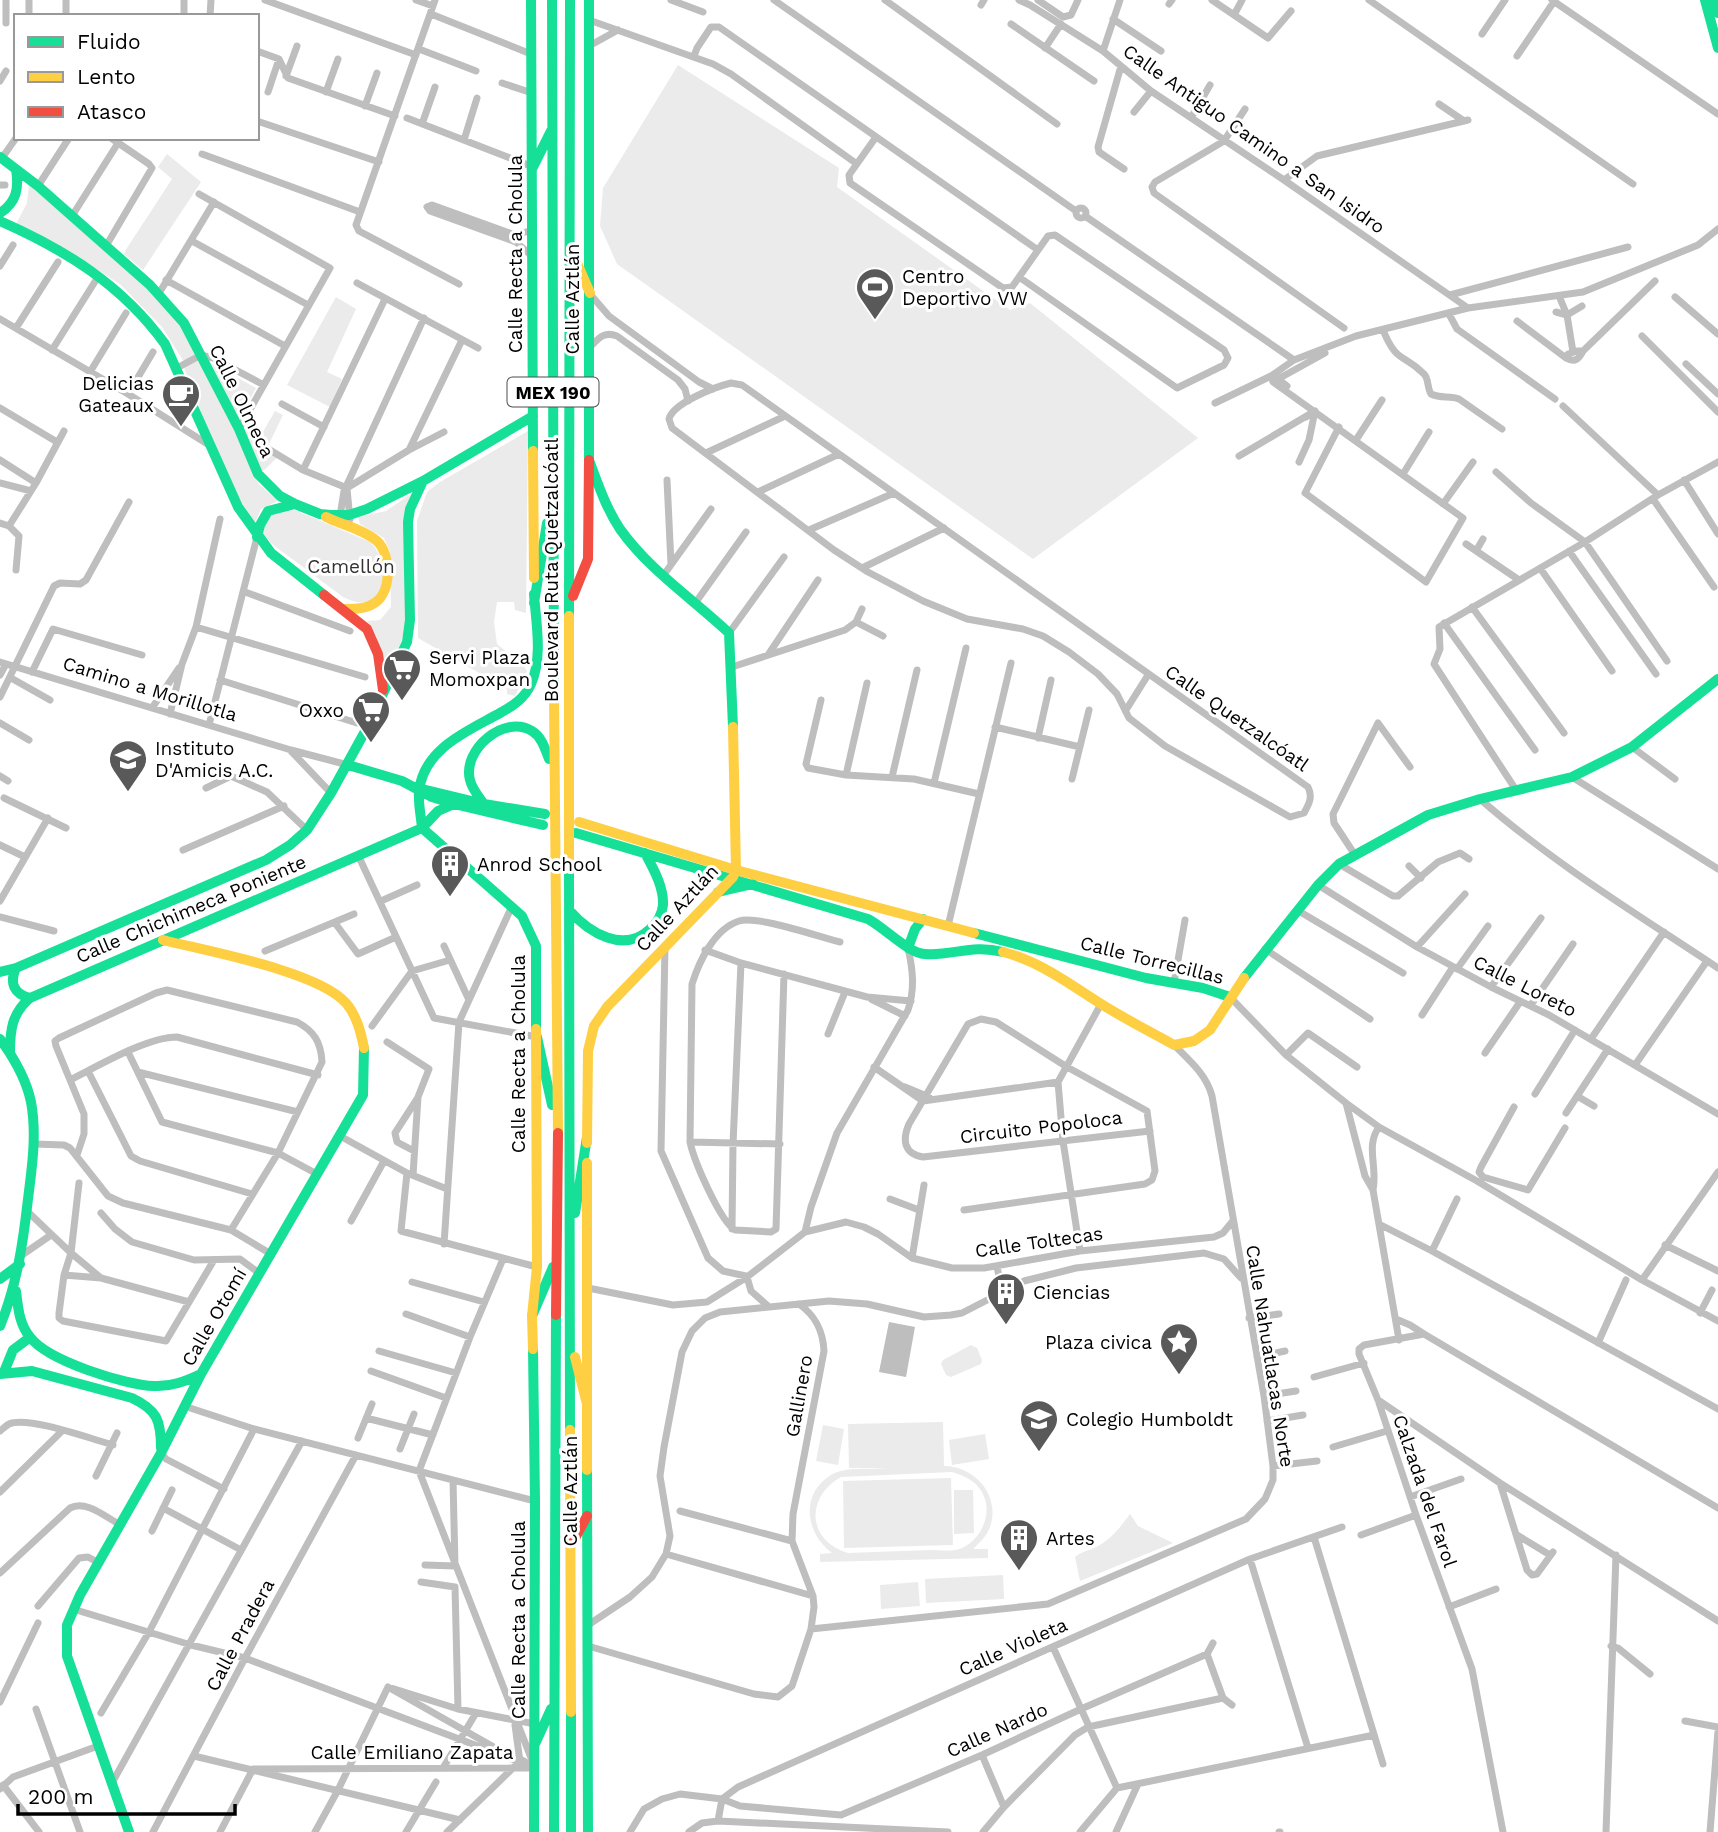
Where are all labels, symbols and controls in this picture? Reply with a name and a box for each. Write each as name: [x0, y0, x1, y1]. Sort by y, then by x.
legend: [14, 14, 259, 140]
text: Fluido: [77, 29, 141, 54]
street label: Calle Antiguo Camino a San Isidro: [1119, 39, 1389, 239]
text: Lento: [77, 64, 136, 89]
text: Atasco: [77, 99, 146, 124]
street label: Calle Recta a Cholula: [504, 154, 527, 353]
street label: Calle Aztlán: [561, 243, 584, 355]
place label: Centro Deportivo VW: [902, 265, 1028, 310]
sports icon: Centro Deportivo VW: [854, 266, 896, 321]
street label: Calle Olmeca: [205, 341, 279, 462]
place label: Delicias Gateaux: [78, 372, 154, 417]
cafe icon: Delicias Gateaux: [160, 373, 202, 428]
road number: MEX 190: [508, 378, 598, 406]
street label: Boulevard Ruta Quetzalcóatl: [540, 437, 563, 702]
park label: Camellón: [307, 555, 395, 578]
place label: Servi Plaza Momoxpan: [429, 646, 531, 691]
supermarket icon: Servi Plaza Momoxpan: [381, 647, 423, 702]
street label: Camino a Morillotla: [60, 652, 240, 727]
street label: Calle Quetzalcóatl: [1161, 660, 1314, 776]
supermarket icon: Oxxo: [350, 689, 392, 744]
place label: Oxxo: [299, 699, 344, 722]
place label: Instituto D'Amicis A.C.: [155, 737, 273, 782]
school or university icon: Instituto D'Amicis A.C.: [107, 738, 149, 793]
building icon: Anrod School: [429, 843, 471, 898]
street label: Calle Chichimeca Poniente: [72, 850, 310, 968]
place label: Anrod School: [477, 853, 602, 876]
street label: Calle Aztlán: [631, 860, 723, 956]
street label: Calle Torrecillas: [1078, 931, 1226, 989]
street label: Calle Loreto: [1470, 950, 1580, 1022]
street label: Calle Recta a Cholula: [507, 954, 530, 1153]
street label: Circuito Popoloca: [958, 1106, 1124, 1148]
street label: Calle Toltecas: [974, 1222, 1104, 1262]
street label: Calle Nahuatlacas Norte: [1241, 1243, 1299, 1469]
street label: Calle Otomí: [177, 1264, 251, 1370]
building icon: Ciencias: [985, 1271, 1027, 1326]
place label: Ciencias: [1033, 1281, 1110, 1304]
place icon: Plaza civica: [1158, 1321, 1200, 1376]
place label: Plaza civica: [1045, 1331, 1152, 1354]
street label: Gallinero: [780, 1353, 818, 1439]
school or university icon: Colegio Humboldt: [1018, 1398, 1060, 1453]
place label: Colegio Humboldt: [1066, 1408, 1233, 1431]
street label: Calzada del Farol: [1388, 1412, 1462, 1570]
street label: Calle Aztlán: [559, 1435, 582, 1547]
building icon: Artes: [998, 1517, 1040, 1572]
street label: Calle Recta a Cholula: [507, 1520, 530, 1719]
place label: Artes: [1046, 1527, 1095, 1550]
street label: Calle Pradera: [201, 1575, 279, 1695]
street label: Calle Violeta: [955, 1613, 1071, 1681]
street label: Calle Nardo: [943, 1697, 1051, 1763]
street label: Calle Emiliano Zapata: [310, 1741, 514, 1764]
scale bar: [18, 1772, 234, 1816]
text: 200 m: [28, 1784, 94, 1809]

